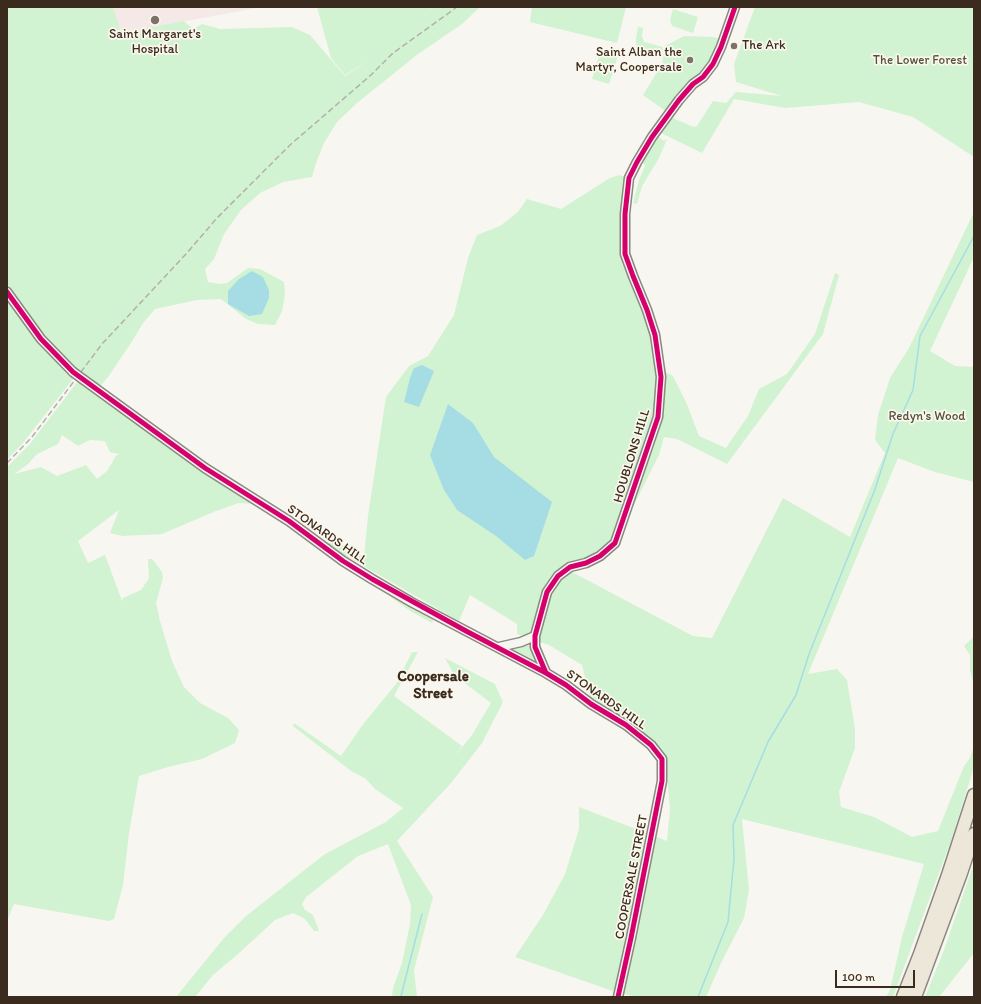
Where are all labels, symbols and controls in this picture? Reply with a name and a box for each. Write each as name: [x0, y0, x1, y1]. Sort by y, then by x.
marker: Saint Margaret's Hospital: [149, 14, 161, 26]
place label: Saint Margaret's Hospital: [109, 27, 201, 58]
place label: The Ark: [742, 38, 786, 54]
marker: The Ark: [729, 41, 739, 51]
place label: Saint Alban the Martyr, Coopersale: [576, 45, 682, 76]
park label: The Lower Forest: [873, 53, 967, 69]
marker: Saint Alban the Martyr, Coopersale: [685, 55, 695, 65]
street label: HOUBLONS HILL: [610, 407, 654, 505]
park label: Redyn's Wood: [889, 409, 965, 425]
street label: STONARDS HILL: [284, 502, 370, 568]
street label: STONARDS HILL: [563, 667, 649, 733]
district label: Coopersale Street: [397, 668, 469, 703]
street label: COOPERSALE STREET: [612, 813, 652, 941]
scale bar: [837, 962, 917, 988]
text: 100 m: [842, 970, 875, 984]

